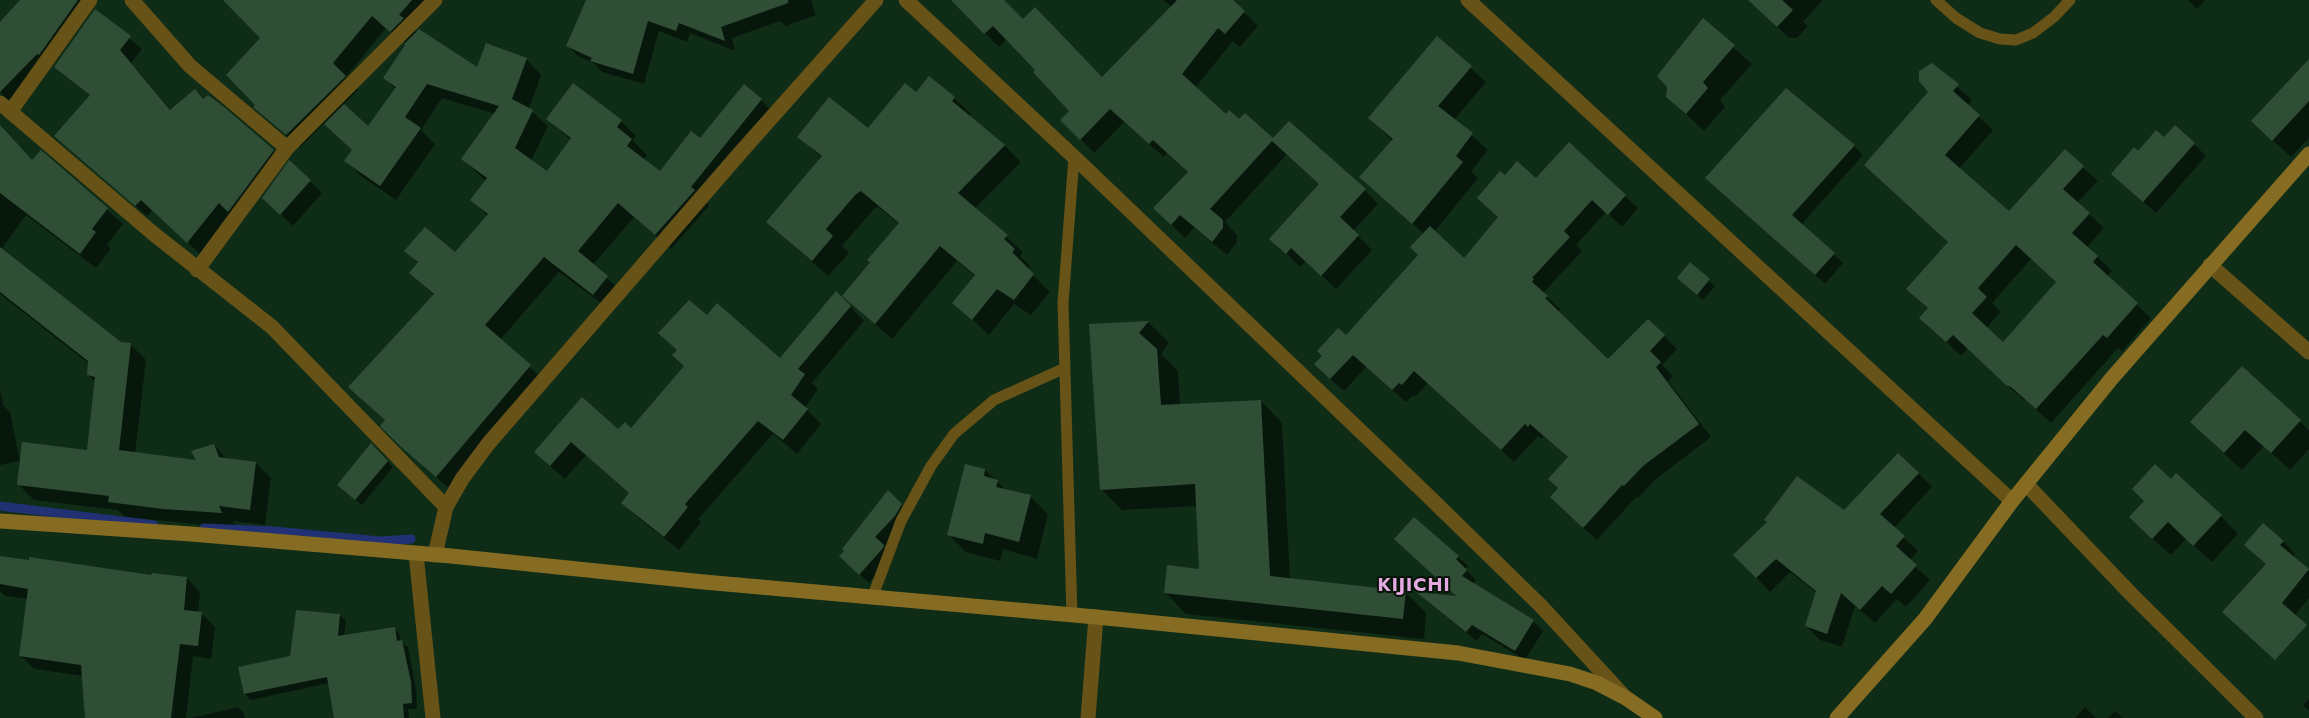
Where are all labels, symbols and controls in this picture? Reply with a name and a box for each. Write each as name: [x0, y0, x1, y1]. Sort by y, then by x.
district label: KIJICHI: [1377, 575, 1451, 597]

